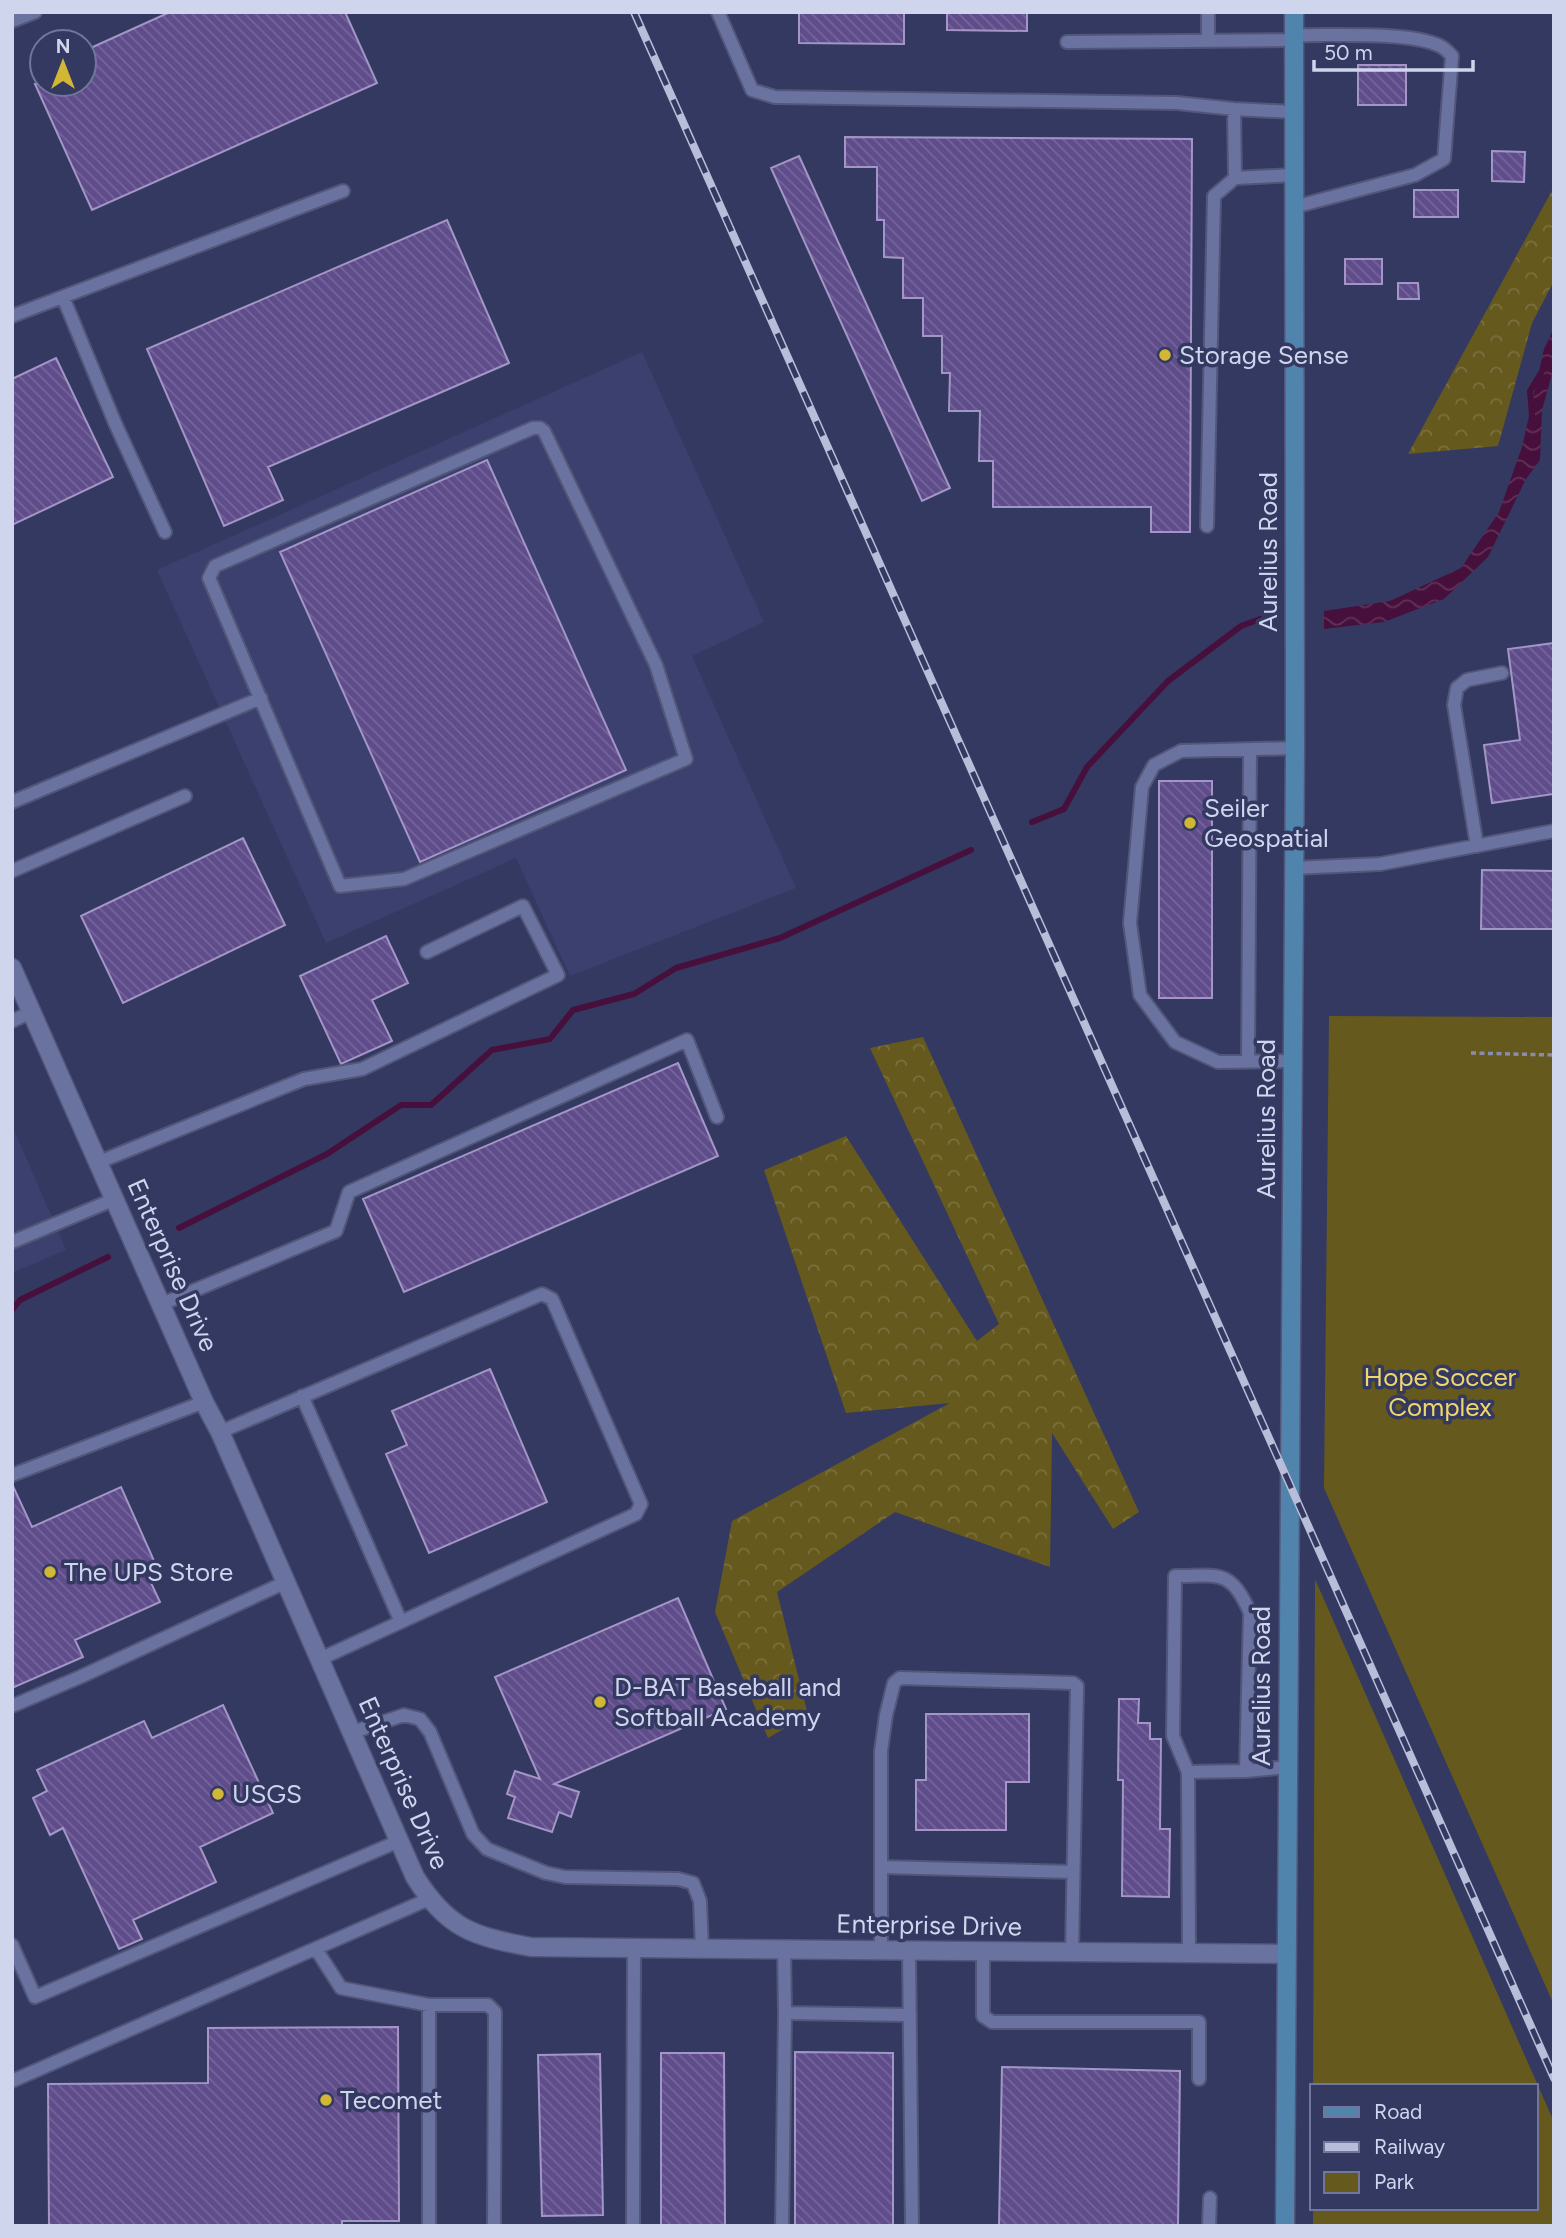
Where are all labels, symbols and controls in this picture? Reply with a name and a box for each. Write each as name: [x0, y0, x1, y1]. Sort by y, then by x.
north arrow: [28, 28, 98, 98]
scale bar: [1314, 28, 1473, 72]
text: N: [56, 35, 70, 58]
text: 50 m: [1324, 40, 1373, 65]
place label: Storage Sense: [1179, 339, 1349, 371]
marker: Storage Sense: [1157, 347, 1173, 363]
street label: Aurelius Road: [1252, 472, 1284, 632]
place label: Seiler Geospatial: [1204, 792, 1329, 854]
marker: Seiler Geospatial: [1182, 815, 1198, 831]
street label: Aurelius Road: [1250, 1039, 1282, 1199]
street label: Enterprise Drive: [121, 1174, 225, 1356]
park label: Hope Soccer Complex: [1364, 1361, 1517, 1423]
place label: The UPS Store: [64, 1556, 233, 1588]
marker: The UPS Store: [42, 1564, 58, 1580]
street label: Aurelius Road: [1245, 1606, 1277, 1766]
place label: D-BAT Baseball and Softball Academy: [614, 1671, 841, 1733]
street label: Enterprise Drive: [352, 1692, 456, 1874]
marker: D-BAT Baseball and Softball Academy: [592, 1694, 608, 1710]
place label: USGS: [232, 1778, 302, 1810]
marker: USGS: [210, 1786, 226, 1802]
street label: Enterprise Drive: [836, 1907, 1022, 1943]
place label: Tecomet: [340, 2084, 442, 2116]
legend: [1310, 2084, 1538, 2210]
marker: Tecomet: [318, 2092, 334, 2108]
text: Road: [1374, 2099, 1422, 2124]
text: Railway: [1374, 2134, 1445, 2159]
text: Park: [1374, 2169, 1415, 2194]

